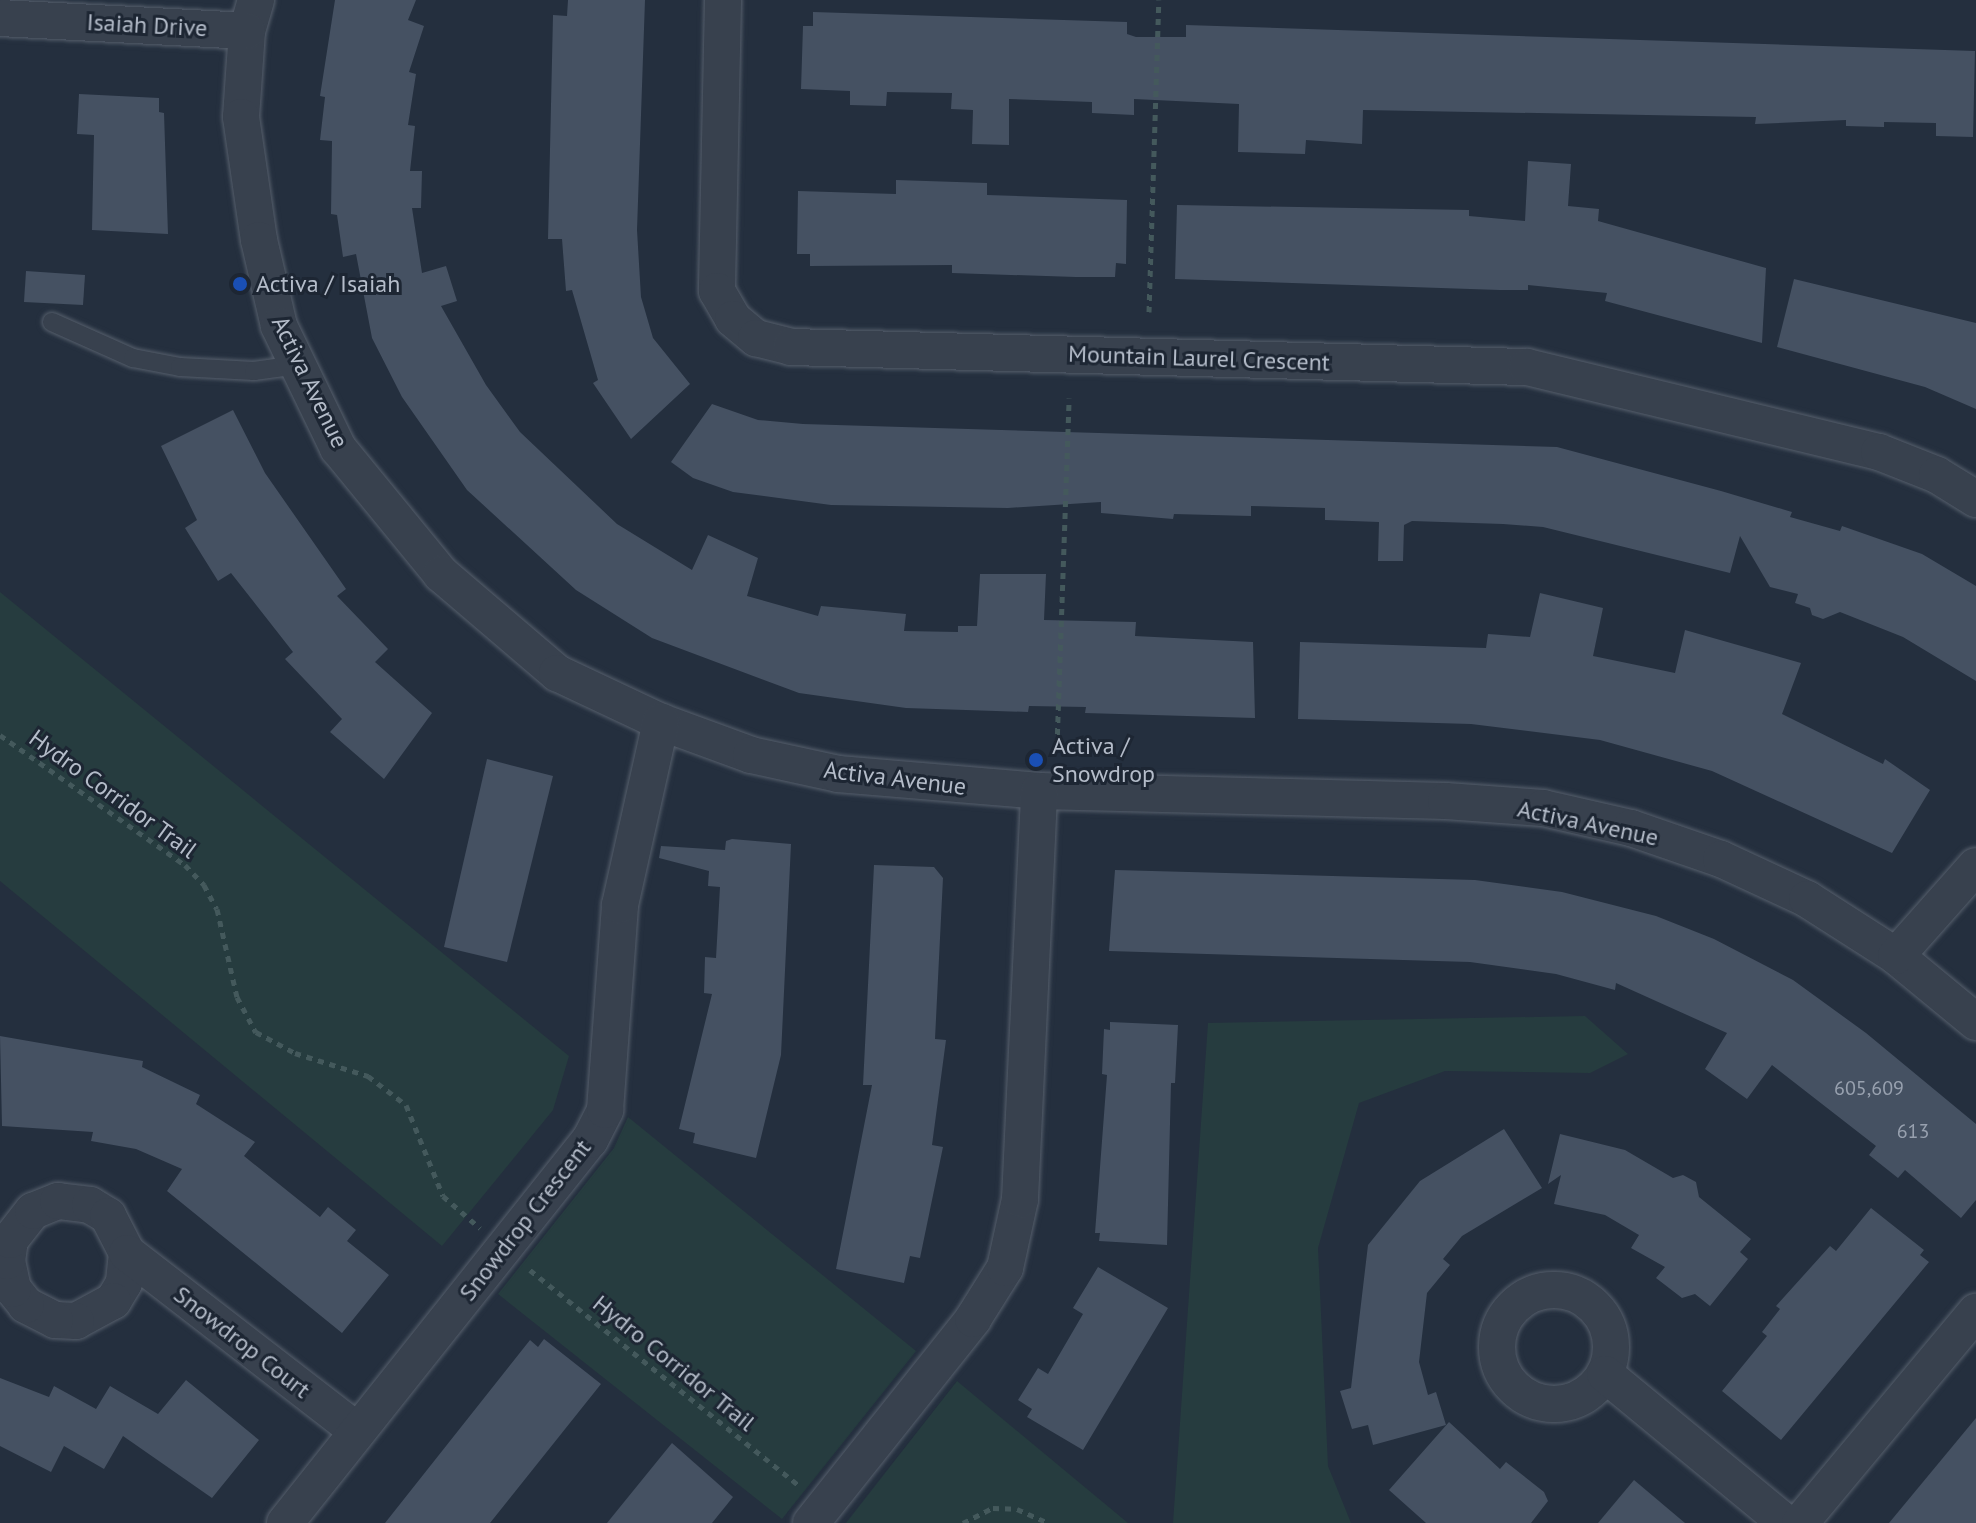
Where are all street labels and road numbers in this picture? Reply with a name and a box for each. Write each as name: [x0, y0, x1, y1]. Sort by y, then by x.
street label: Isaiah Drive: [86, 7, 208, 43]
street label: Activa Avenue: [266, 311, 354, 453]
street label: Mountain Laurel Crescent: [1068, 339, 1330, 377]
street label: Hydro Corridor Trail: [23, 723, 203, 865]
street label: Activa Avenue: [822, 755, 968, 801]
street label: Activa Avenue: [1515, 794, 1661, 852]
street label: Snowdrop Crescent: [453, 1134, 597, 1306]
street label: Snowdrop Court: [168, 1280, 316, 1404]
street label: Hydro Corridor Trail: [587, 1289, 761, 1437]

